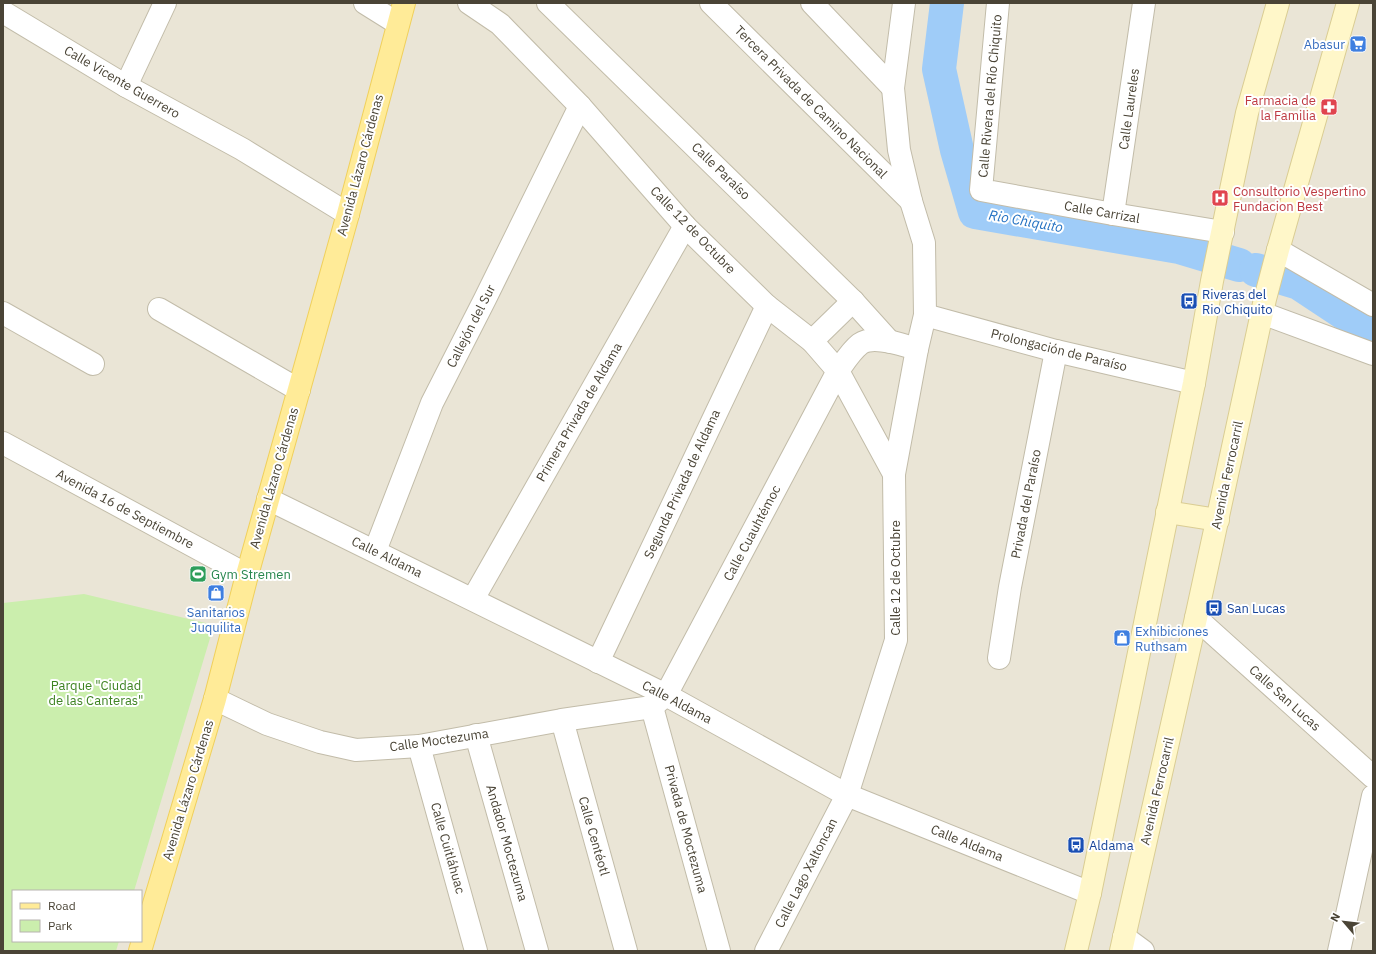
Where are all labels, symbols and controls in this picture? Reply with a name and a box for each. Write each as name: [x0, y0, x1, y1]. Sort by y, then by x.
street label: Calle Rivera del Río Chiquito: [974, 14, 1006, 178]
street label: Tercera Privada de Camino Nacional: [731, 22, 891, 182]
supermarket icon: Abasur: [1348, 34, 1368, 54]
place label: Abasur: [1304, 36, 1345, 53]
street label: Calle Vicente Guerrero: [61, 42, 183, 122]
street label: Calle Laureles: [1115, 67, 1143, 151]
street label: Avenida Lázaro Cárdenas: [333, 92, 387, 238]
place label: Farmacia de la Familia: [1245, 92, 1316, 124]
pharmacy icon: Farmacia de la Familia: [1319, 97, 1339, 117]
street label: Calle Paraíso: [688, 139, 754, 203]
street label: Calle 12 de Octubre: [647, 182, 739, 278]
place label: Consultorio Vespertino Fundacion Best: [1233, 183, 1366, 215]
hospital icon: Consultorio Vespertino Fundacion Best: [1210, 188, 1230, 208]
street label: Calle Carrizal: [1063, 197, 1142, 227]
water label: Rio Chiquito: [987, 206, 1065, 236]
street label: Callejón del Sur: [443, 281, 499, 370]
place label: Riveras del Rio Chiquito: [1202, 286, 1273, 318]
bus stop icon: Riveras del Rio Chiquito: [1179, 291, 1199, 311]
street label: Prolongación de Paraíso: [989, 325, 1129, 375]
street label: Primera Privada de Aldama: [532, 339, 626, 485]
street label: Avenida Lázaro Cárdenas: [246, 405, 302, 551]
street label: Segunda Privada de Aldama: [640, 407, 724, 561]
street label: Avenida Ferrocarril: [1207, 419, 1247, 531]
street label: Privada del Paraíso: [1007, 448, 1045, 560]
street label: Avenida 16 de Septiembre: [53, 465, 197, 553]
street label: Calle Cuauhtémoc: [720, 482, 785, 584]
street label: Calle 12 de Octubre: [887, 520, 904, 636]
street label: Calle Aldama: [349, 533, 425, 582]
sports icon: Gym Stremen: [188, 564, 208, 584]
place label: Gym Stremen: [211, 566, 291, 583]
shop icon: Sanitarios Juquilita: [206, 583, 226, 603]
bus stop icon: San Lucas: [1204, 598, 1224, 618]
place label: San Lucas: [1227, 600, 1286, 617]
place label: Sanitarios Juquilita: [187, 604, 245, 636]
place label: Exhibiciones Ruthsam: [1135, 623, 1209, 655]
shop icon: Exhibiciones Ruthsam: [1112, 628, 1132, 648]
street label: Calle San Lucas: [1246, 661, 1324, 735]
street label: Calle Aldama: [639, 676, 715, 728]
park label: Parque "Ciudad de las Canteras": [49, 677, 143, 709]
street label: Avenida Lázaro Cárdenas: [158, 718, 218, 862]
street label: Calle Moctezuma: [388, 725, 490, 755]
street label: Avenida Ferrocarril: [1136, 735, 1178, 847]
street label: Privada de Moctezuma: [661, 763, 711, 895]
street label: Andador Moctezuma: [482, 783, 532, 903]
street label: Calle Centéotl: [575, 794, 614, 878]
street label: Calle Cuitláhuac: [427, 800, 469, 896]
street label: Calle Lago Xaltoncan: [771, 815, 841, 931]
street label: Calle Aldama: [928, 821, 1006, 865]
bus stop icon: Aldama: [1066, 835, 1086, 855]
place label: Aldama: [1089, 837, 1134, 854]
legend: [12, 890, 142, 942]
text: Road: [48, 898, 76, 913]
north arrow: [1324, 902, 1364, 942]
text: N: [1327, 910, 1343, 924]
text: Park: [48, 918, 73, 933]

